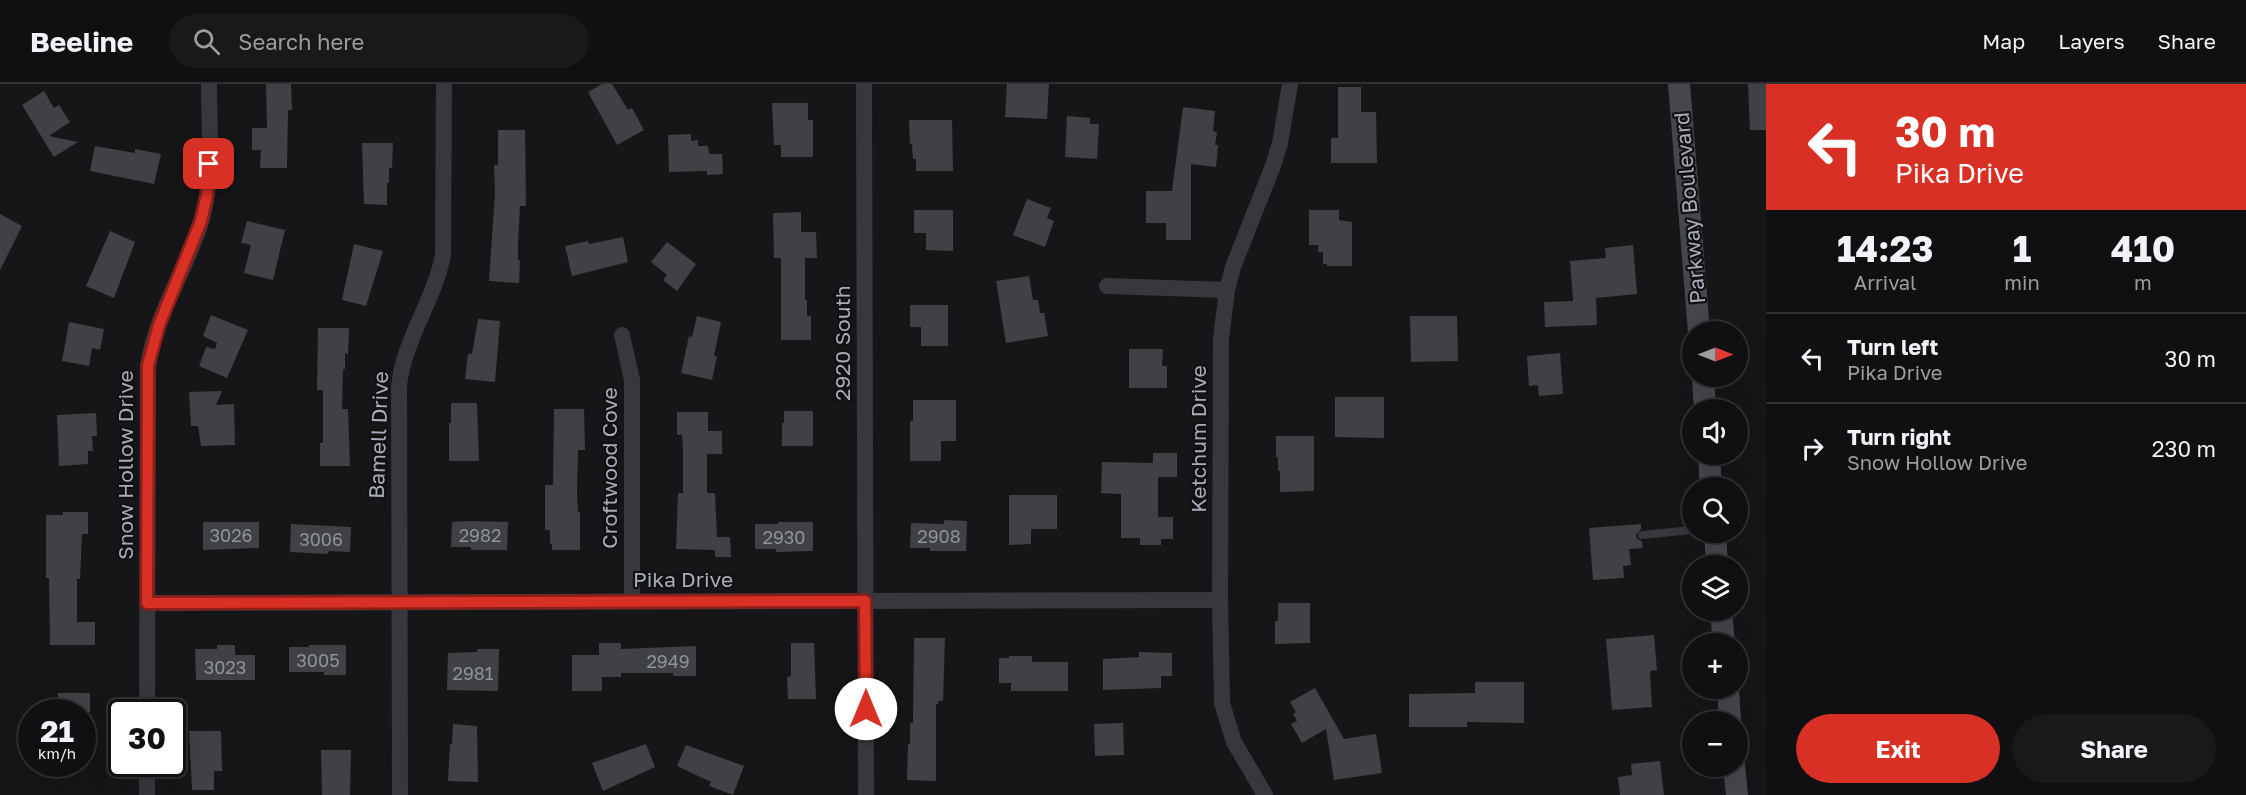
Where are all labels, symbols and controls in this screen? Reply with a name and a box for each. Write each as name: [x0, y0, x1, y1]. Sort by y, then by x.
search box: [169, 14, 589, 68]
text: Beeline: [30, 25, 133, 58]
icon: search: [190, 25, 223, 58]
text: Search here: [238, 28, 364, 55]
text: Map: [1982, 28, 2025, 54]
text: Layers: [2058, 28, 2125, 54]
text: Share: [2158, 28, 2216, 54]
text: 30 m: [1895, 106, 1995, 156]
icon: left: [1796, 108, 1874, 186]
street label: Parkway Boulevard: [1668, 111, 1710, 305]
pin: [183, 138, 234, 189]
icon: arrive: [192, 147, 225, 180]
text: Pika Drive: [1895, 157, 2024, 189]
text: 14:23: [1837, 227, 1933, 270]
text: 1: [2013, 227, 2031, 270]
text: 410: [2111, 227, 2175, 270]
text: Arrival: [1854, 270, 1917, 294]
text: min: [2004, 270, 2040, 294]
text: m: [2134, 270, 2152, 294]
street label: 2920 South: [829, 285, 855, 401]
north arrow: [1682, 321, 1748, 387]
map controls: [1682, 321, 1748, 777]
text: Turn left: [1847, 333, 1938, 360]
icon: left: [1796, 342, 1829, 375]
text: 30 m: [2165, 345, 2216, 372]
text: Pika Drive: [1847, 360, 1942, 384]
street label: Ketchum Drive: [1185, 365, 1211, 513]
street label: Snow Hollow Drive: [112, 370, 138, 560]
street label: Bamell Drive: [363, 371, 393, 499]
street label: Croftwood Cove: [596, 387, 622, 549]
button: sound: [1682, 399, 1748, 465]
text: Turn right: [1847, 423, 1951, 450]
icon: right: [1796, 432, 1829, 465]
text: 230 m: [2152, 435, 2216, 462]
text: Snow Hollow Drive: [1847, 450, 2027, 474]
button: search: [1682, 477, 1748, 543]
house number: 3026: [209, 524, 253, 546]
house number: 2982: [459, 524, 501, 546]
house number: 2908: [917, 525, 961, 547]
house number: 2930: [762, 526, 806, 548]
house number: 3006: [299, 528, 343, 550]
button: layers: [1682, 555, 1748, 621]
street label: Pika Drive: [633, 566, 733, 592]
button: +: [1682, 633, 1748, 699]
house number: 3005: [296, 649, 340, 671]
house number: 2949: [646, 650, 690, 672]
house number: 3023: [204, 656, 246, 678]
house number: 2981: [452, 662, 494, 684]
position arrow: [834, 677, 898, 741]
speed limit sign: 30: [108, 699, 186, 777]
button: −: [1682, 711, 1748, 777]
text: 21: [40, 713, 74, 749]
button: Exit: [1796, 714, 2000, 783]
button: Share: [2012, 714, 2216, 783]
text: km/h: [38, 744, 76, 762]

